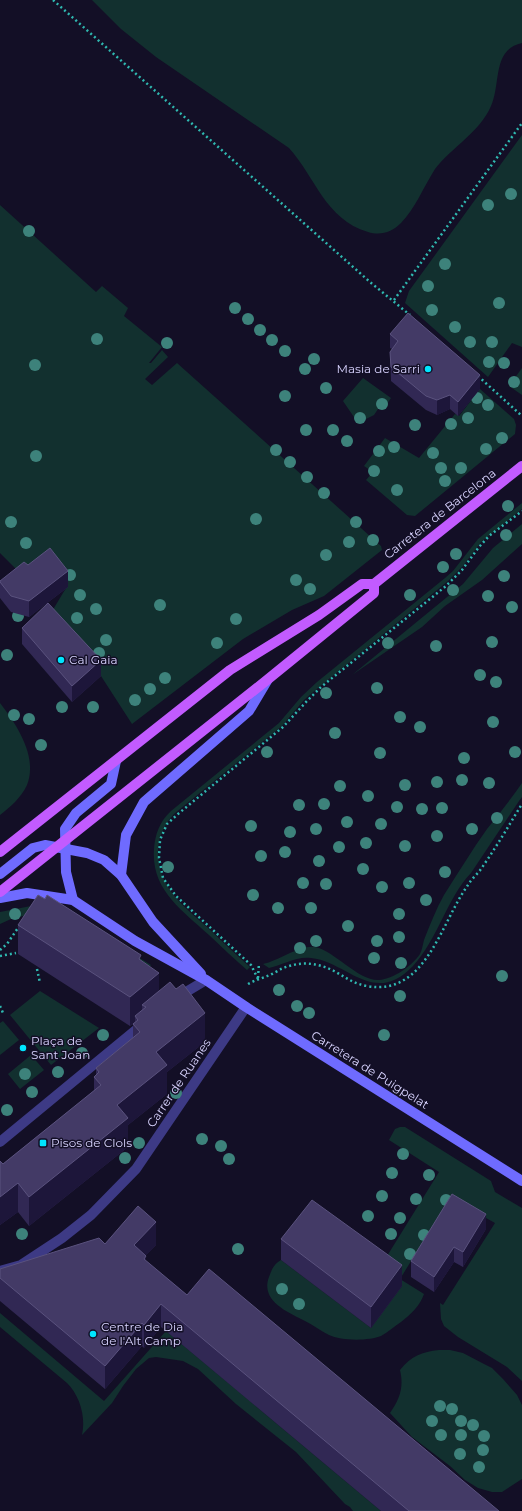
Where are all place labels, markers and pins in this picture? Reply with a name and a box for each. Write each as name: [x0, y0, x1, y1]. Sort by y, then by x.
place label: Masia de Sarri: [336, 361, 420, 376]
marker: Masia de Sarri: [423, 364, 433, 374]
place label: Cal Gaia: [69, 652, 118, 667]
marker: Cal Gaia: [56, 655, 66, 665]
place label: Plaça de Sant Joan: [31, 1033, 90, 1062]
marker: Plaça de Sant Joan: [18, 1043, 28, 1053]
place label: Pisos de Clols: [51, 1135, 132, 1150]
marker: Pisos de Clols: [38, 1138, 48, 1148]
place label: Centre de Dia de l'Alt Camp: [101, 1319, 183, 1348]
marker: Centre de Dia de l'Alt Camp: [88, 1329, 98, 1339]

